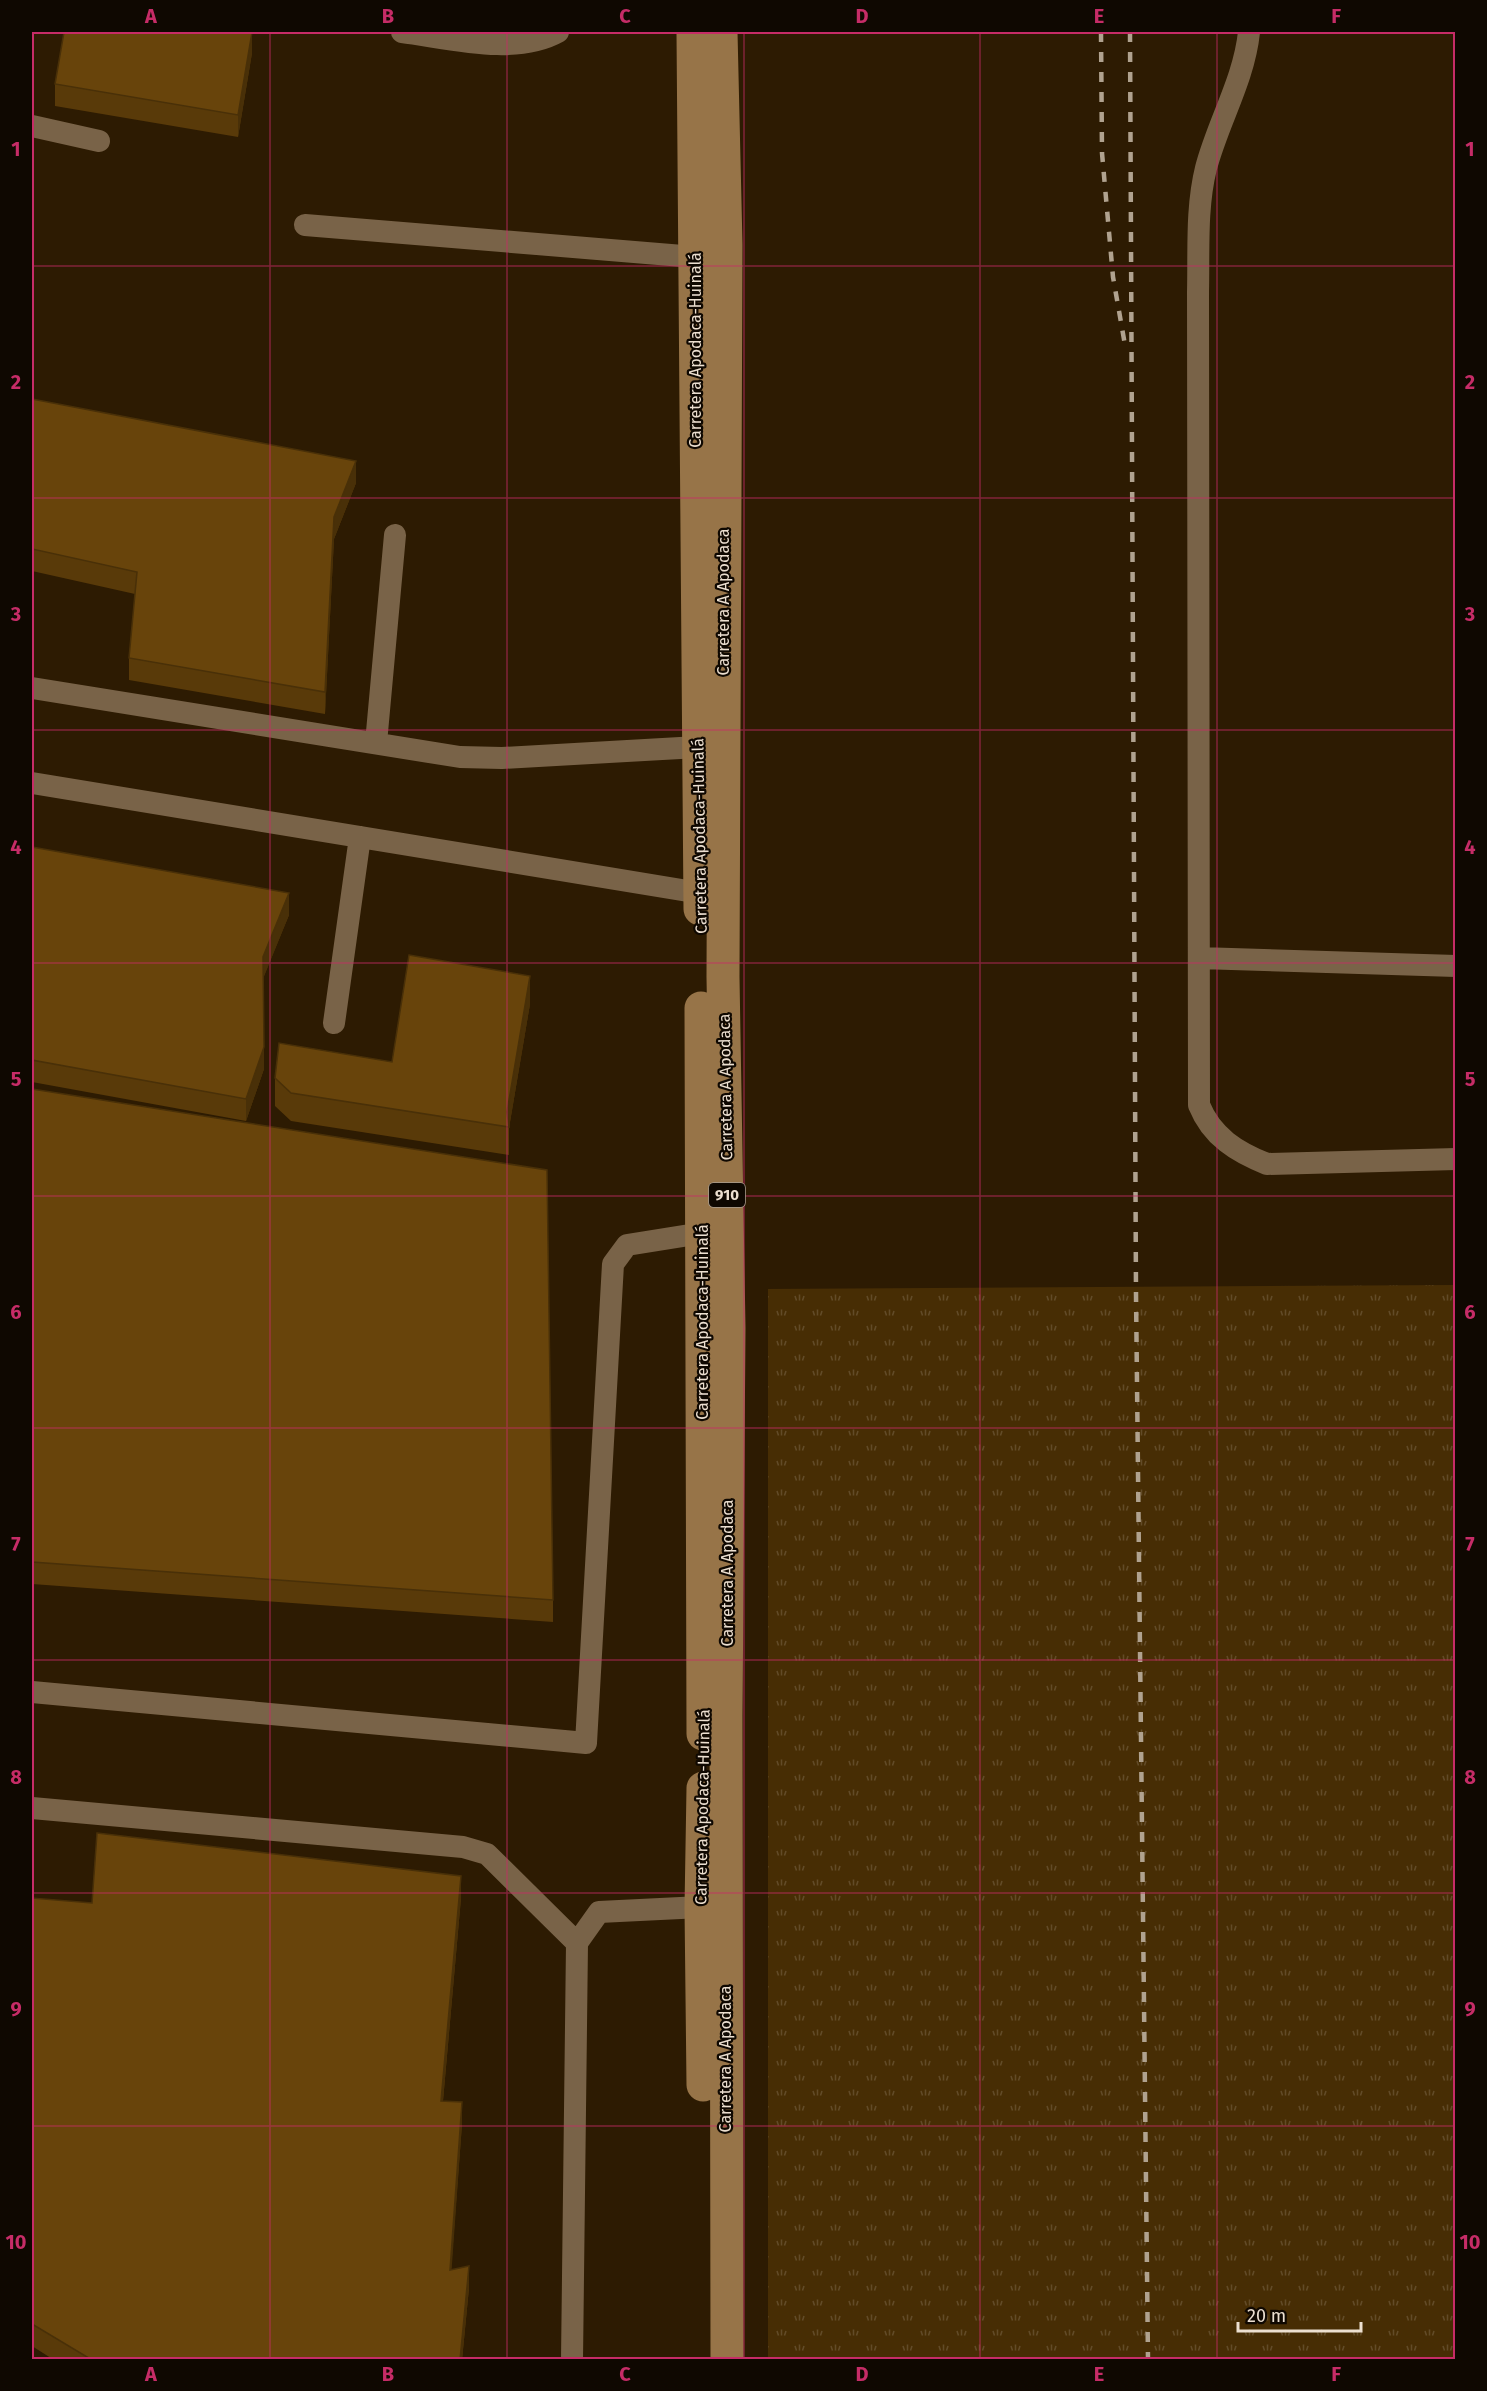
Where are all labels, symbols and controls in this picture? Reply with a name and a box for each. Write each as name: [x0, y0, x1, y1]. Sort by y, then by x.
text: A: [144, 4, 158, 28]
text: B: [382, 4, 394, 28]
text: C: [619, 4, 631, 28]
text: D: [855, 4, 869, 28]
text: E: [1094, 4, 1104, 28]
text: F: [1331, 4, 1341, 28]
text: 1: [11, 137, 21, 161]
text: 1: [1465, 137, 1475, 161]
street label: Carretera Apodaca-Huinalá: [686, 252, 705, 448]
text: 2: [11, 370, 21, 394]
text: 2: [1465, 370, 1475, 394]
street label: Carretera A Apodaca: [714, 529, 733, 675]
text: 3: [10, 602, 21, 626]
text: 3: [1464, 602, 1475, 626]
street label: Carretera Apodaca-Huinalá: [688, 738, 711, 934]
text: 4: [10, 835, 22, 859]
text: 4: [1464, 835, 1476, 859]
street label: Carretera A Apodaca: [715, 1013, 736, 1161]
text: 5: [11, 1067, 22, 1091]
text: 5: [1465, 1067, 1476, 1091]
road number: 910: [709, 1183, 745, 1207]
street label: Carretera Apodaca-Huinalá: [693, 1224, 712, 1420]
text: 6: [10, 1300, 22, 1324]
text: 6: [1464, 1300, 1476, 1324]
street label: Carretera A Apodaca: [718, 1500, 737, 1646]
text: 7: [11, 1532, 21, 1556]
text: 7: [1465, 1532, 1475, 1556]
street label: Carretera Apodaca-Huinalá: [691, 1709, 714, 1905]
text: 8: [10, 1765, 22, 1789]
text: 8: [1464, 1765, 1476, 1789]
street label: Carretera A Apodaca: [716, 1986, 735, 2132]
text: 9: [10, 1997, 22, 2021]
text: 9: [1464, 1997, 1476, 2021]
text: 10: [6, 2230, 26, 2254]
text: 10: [1460, 2230, 1480, 2254]
scale bar: [1238, 2295, 1361, 2333]
text: 20 m: [1247, 2305, 1286, 2327]
text: A: [144, 2362, 158, 2386]
text: B: [382, 2362, 394, 2386]
text: C: [619, 2362, 631, 2386]
text: D: [855, 2362, 869, 2386]
text: E: [1094, 2362, 1104, 2386]
text: F: [1331, 2362, 1341, 2386]

